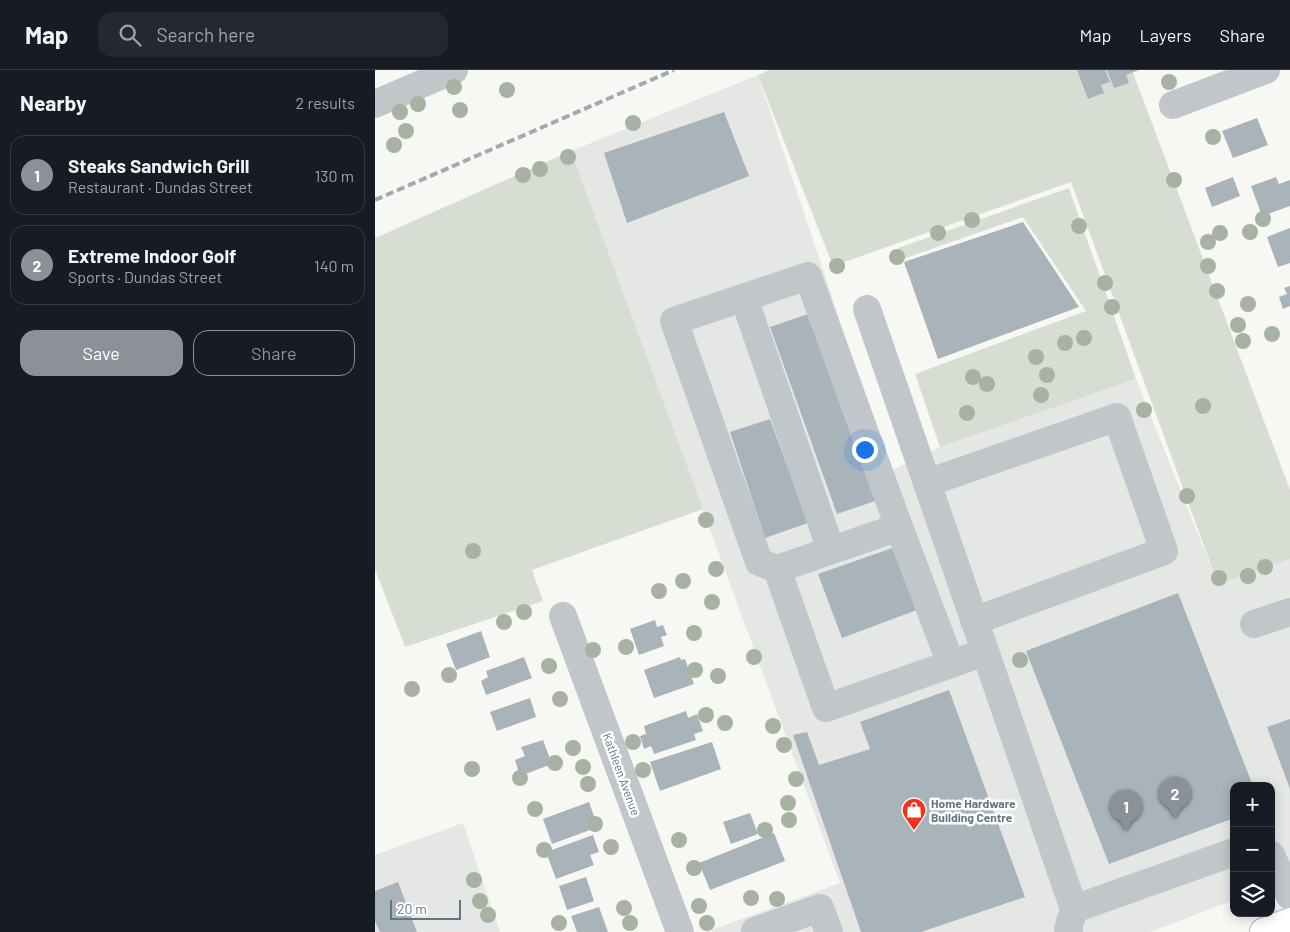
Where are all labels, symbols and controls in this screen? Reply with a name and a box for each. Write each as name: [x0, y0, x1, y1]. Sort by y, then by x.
search box: [98, 12, 448, 57]
text: Map: [25, 20, 68, 49]
icon: search: [116, 21, 144, 49]
text: Search here: [156, 23, 255, 46]
text: Map: [1079, 24, 1111, 46]
text: Layers: [1139, 24, 1192, 46]
text: Share: [1220, 24, 1265, 46]
text: Nearby: [20, 90, 86, 115]
text: 2 results: [296, 93, 355, 112]
text: Steaks Sandwich Grill: [68, 154, 249, 177]
text: 1: [34, 166, 40, 185]
text: 130 m: [315, 166, 354, 185]
text: Restaurant · Dundas Street: [68, 177, 253, 196]
text: Extreme Indoor Golf: [68, 244, 236, 267]
text: 2: [33, 256, 41, 275]
text: 140 m: [314, 256, 354, 275]
text: Sports · Dundas Street: [68, 267, 222, 286]
button: Save: [20, 330, 183, 376]
button: Share: [193, 330, 355, 376]
your location: [852, 437, 878, 463]
street label: Kathleen Avenue: [601, 731, 643, 817]
pin: 2: [1159, 777, 1191, 818]
map controls: [1230, 782, 1275, 917]
button: +: [1230, 782, 1275, 827]
pin: 1: [1110, 790, 1142, 831]
place label: Home Hardware Building Centre: [931, 796, 1016, 824]
shop icon: Home Hardware Building Centre: [901, 797, 927, 831]
button: −: [1230, 827, 1275, 872]
button: layers: [1230, 872, 1275, 917]
scale bar: [390, 897, 461, 920]
text: 20 m: [397, 900, 427, 917]

